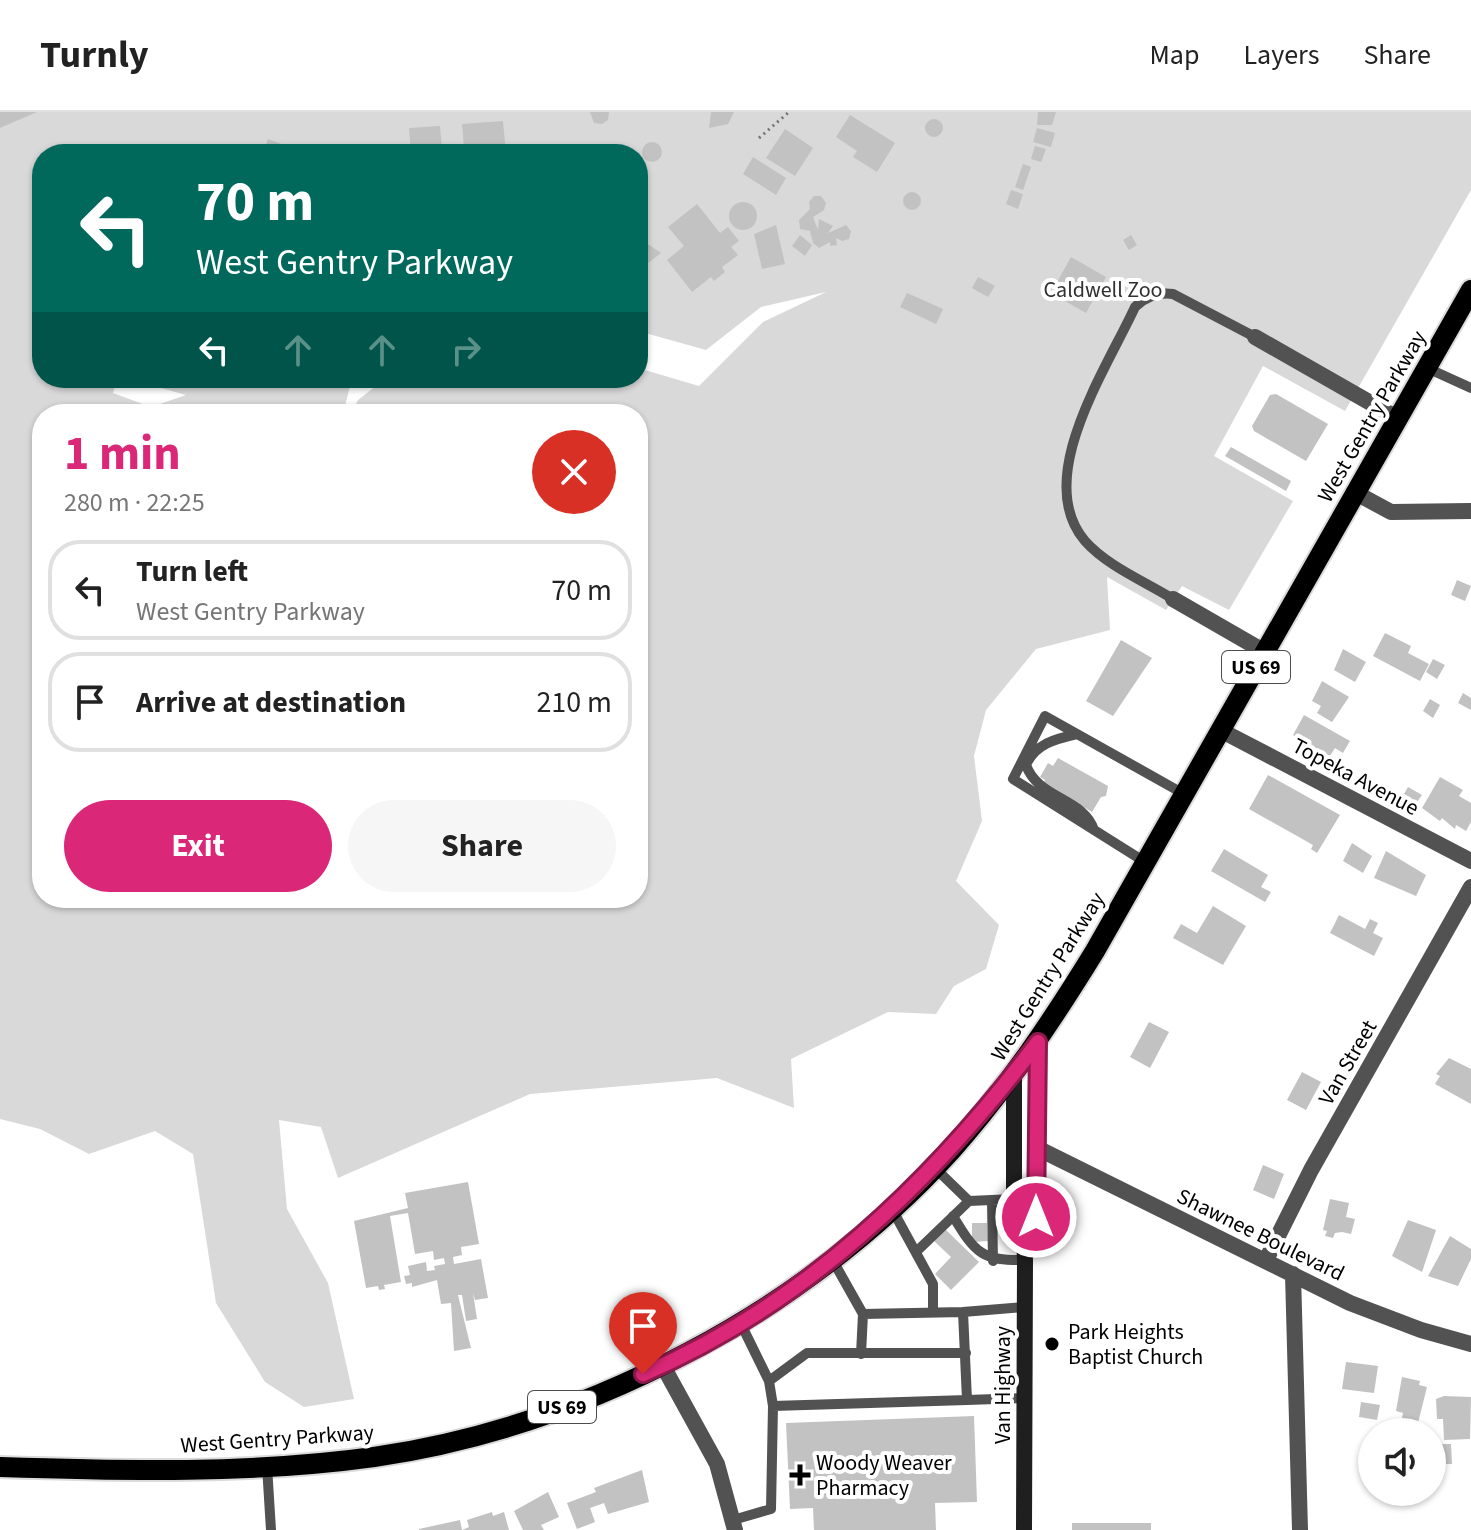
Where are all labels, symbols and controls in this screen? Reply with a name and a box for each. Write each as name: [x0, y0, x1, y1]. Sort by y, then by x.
text: Turnly: [40, 28, 149, 82]
text: Map: [1149, 35, 1199, 75]
text: Layers: [1243, 35, 1319, 75]
text: Share: [1363, 35, 1431, 75]
text: 70 m: [196, 163, 314, 242]
icon: left: [64, 176, 168, 280]
text: West Gentry Parkway: [196, 237, 513, 288]
park label: Caldwell Zoo: [1044, 274, 1162, 306]
street label: West Gentry Parkway: [1310, 324, 1435, 508]
icon: left: [192, 328, 236, 372]
icon: ahead: [276, 328, 320, 372]
icon: ahead: [360, 328, 404, 372]
icon: right: [444, 328, 488, 372]
text: 1 min: [64, 420, 181, 488]
button: close: [532, 430, 616, 514]
text: 280 m · 22:25: [64, 484, 205, 521]
text: Turn left: [136, 550, 248, 593]
icon: left: [68, 568, 112, 612]
text: 70 m: [551, 569, 612, 612]
text: West Gentry Parkway: [136, 593, 365, 630]
road number: US 69: [1222, 651, 1290, 683]
icon: arrive: [68, 680, 112, 724]
text: Arrive at destination: [136, 681, 406, 724]
text: 210 m: [536, 681, 612, 724]
street label: Topeka Avenue: [1286, 730, 1425, 824]
button: Exit: [64, 800, 332, 892]
button: Share: [348, 800, 616, 892]
street label: West Gentry Parkway: [983, 885, 1113, 1067]
street label: Van Street: [1311, 1014, 1385, 1111]
position arrow: [994, 1175, 1078, 1259]
street label: Shawnee Boulevard: [1171, 1180, 1350, 1289]
pin: [609, 1292, 677, 1374]
icon: arrive: [621, 1304, 665, 1348]
place label: Park Heights Baptist Church: [1068, 1316, 1203, 1373]
street label: Van Highway: [987, 1325, 1019, 1444]
marker: Park Heights Baptist Church: [1043, 1335, 1061, 1353]
road number: US 69: [528, 1391, 596, 1423]
street label: West Gentry Parkway: [179, 1416, 376, 1462]
map controls: [1358, 1418, 1446, 1506]
button: sound: [1358, 1418, 1446, 1506]
place label: Woody Weaver Pharmacy: [816, 1447, 952, 1504]
marker: Woody Weaver Pharmacy: [791, 1466, 809, 1484]

